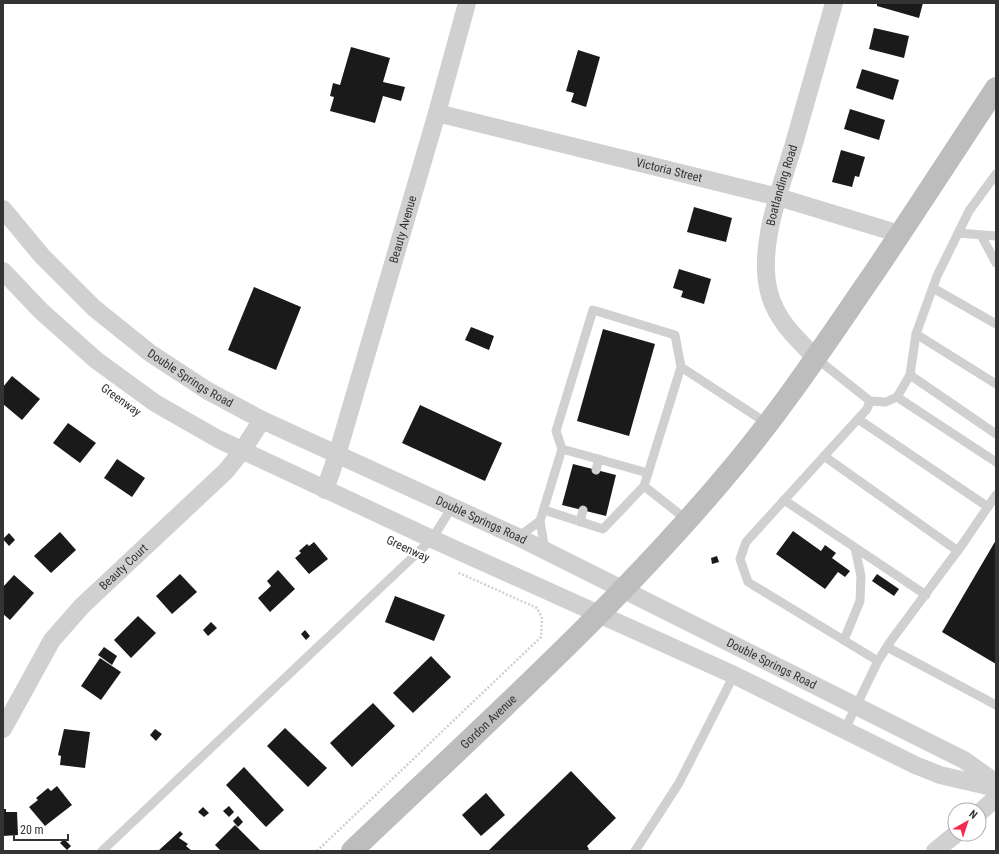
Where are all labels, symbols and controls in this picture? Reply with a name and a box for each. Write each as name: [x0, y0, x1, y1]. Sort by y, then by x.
street label: Boatlanding Road: [764, 143, 800, 227]
street label: Victoria Street: [635, 155, 704, 185]
street label: Beauty Avenue: [386, 194, 420, 265]
street label: Double Springs Road: [145, 346, 236, 410]
street label: Greenway: [98, 381, 144, 419]
street label: Double Springs Road: [433, 493, 529, 547]
street label: Greenway: [384, 533, 432, 565]
street label: Beauty Court: [96, 541, 151, 593]
street label: Double Springs Road: [724, 635, 819, 692]
street label: Gordon Avenue: [458, 692, 520, 752]
north arrow: [947, 802, 987, 842]
text: N: [966, 807, 980, 822]
scale bar: [14, 816, 68, 842]
text: 20 m: [20, 823, 44, 837]

